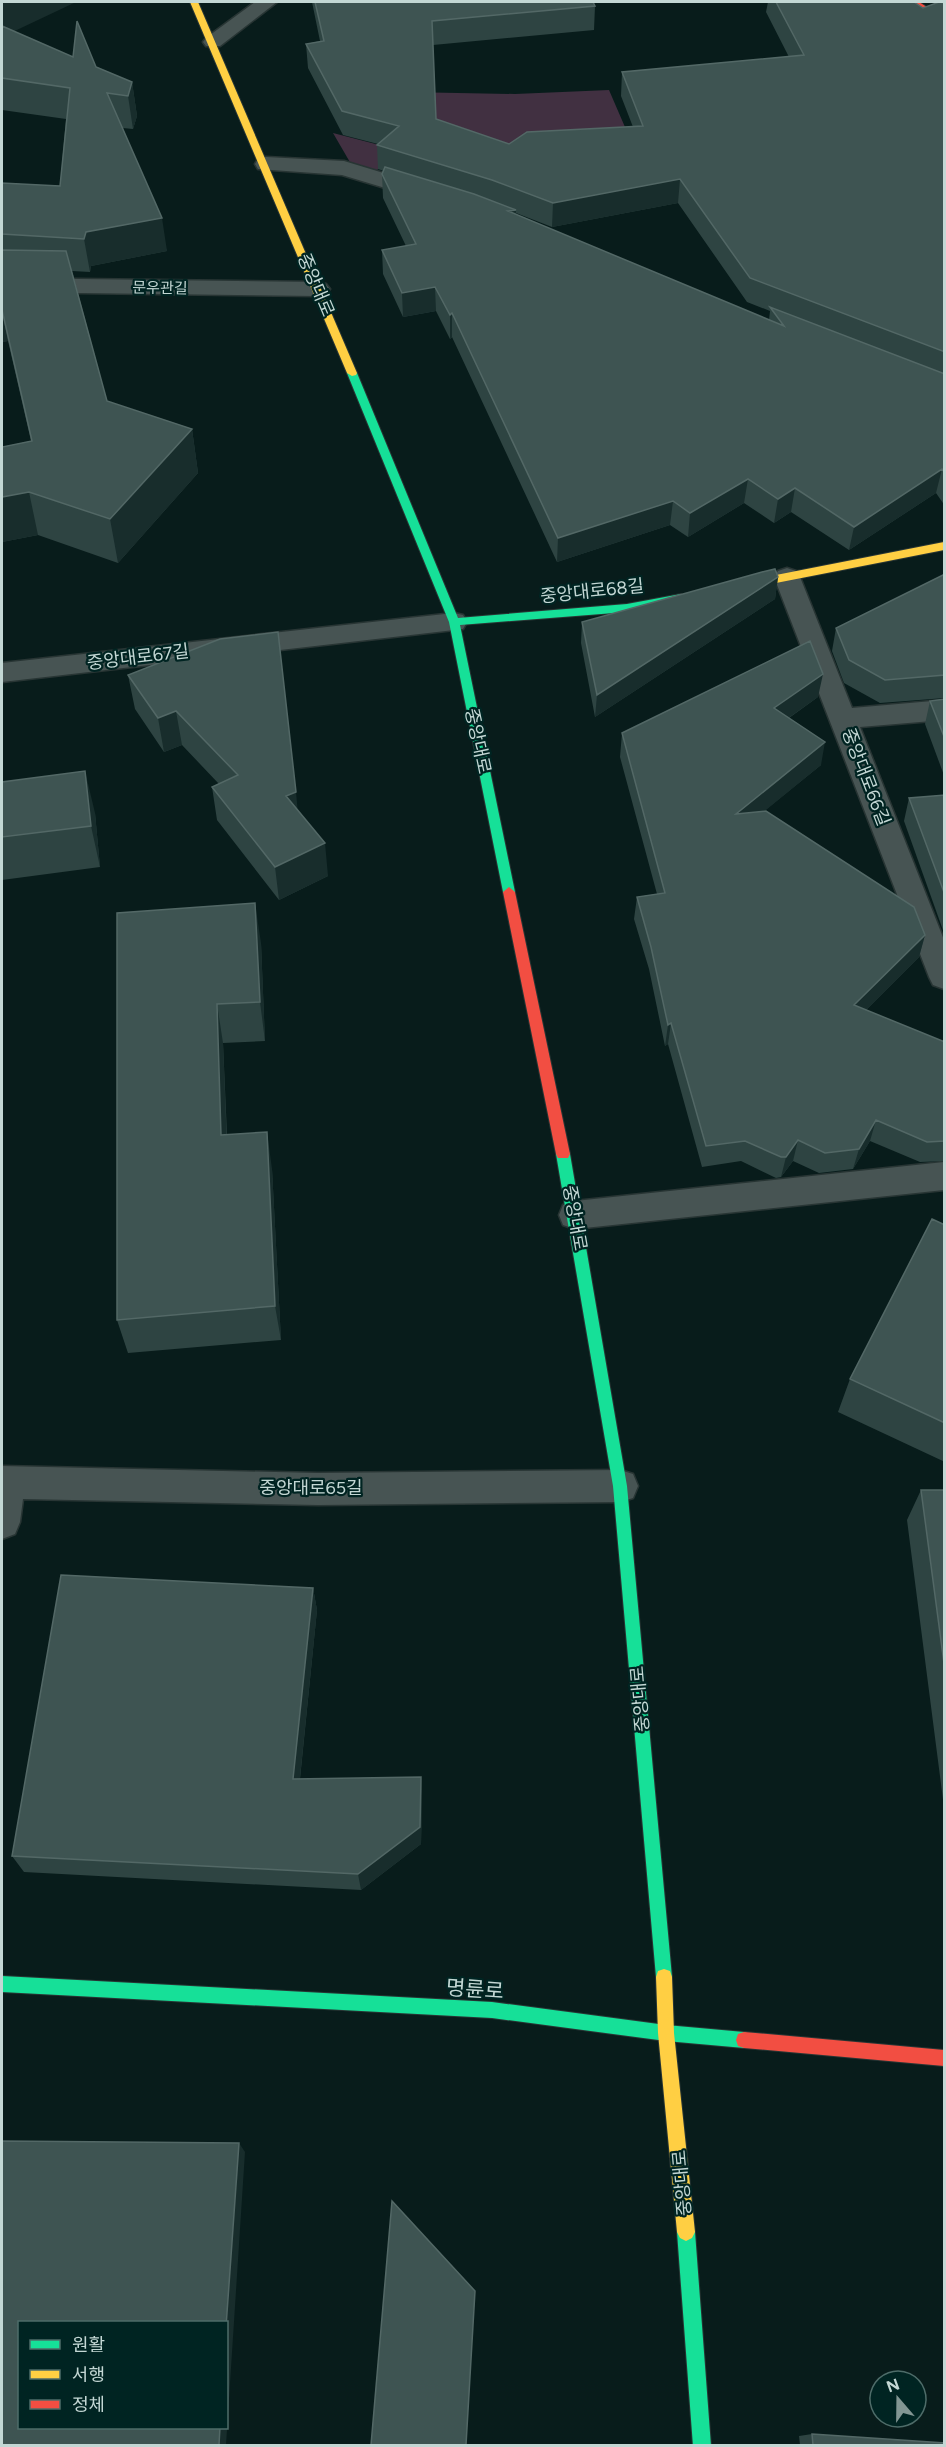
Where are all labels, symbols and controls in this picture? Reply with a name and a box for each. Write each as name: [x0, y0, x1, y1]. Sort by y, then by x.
street label: 중앙대로: [293, 250, 339, 320]
street label: 문우관길: [132, 279, 188, 297]
street label: 중앙대로68길: [539, 575, 645, 607]
street label: 중앙대로67길: [86, 640, 190, 674]
street label: 중앙대로: [460, 706, 496, 776]
street label: 중앙대로66길: [837, 725, 895, 829]
street label: 중앙대로: [558, 1183, 592, 1253]
street label: 중앙대로65길: [259, 1477, 363, 1499]
street label: 중앙대로: [626, 1665, 654, 1733]
street label: 명륜로: [445, 1975, 505, 2003]
street label: 중앙대로: [668, 2149, 696, 2217]
legend: [18, 2321, 228, 2429]
text: 원활: [72, 2334, 105, 2356]
text: 서행: [72, 2364, 105, 2386]
north arrow: [868, 2369, 928, 2429]
text: N: [884, 2374, 902, 2396]
text: 정체: [72, 2394, 105, 2416]

